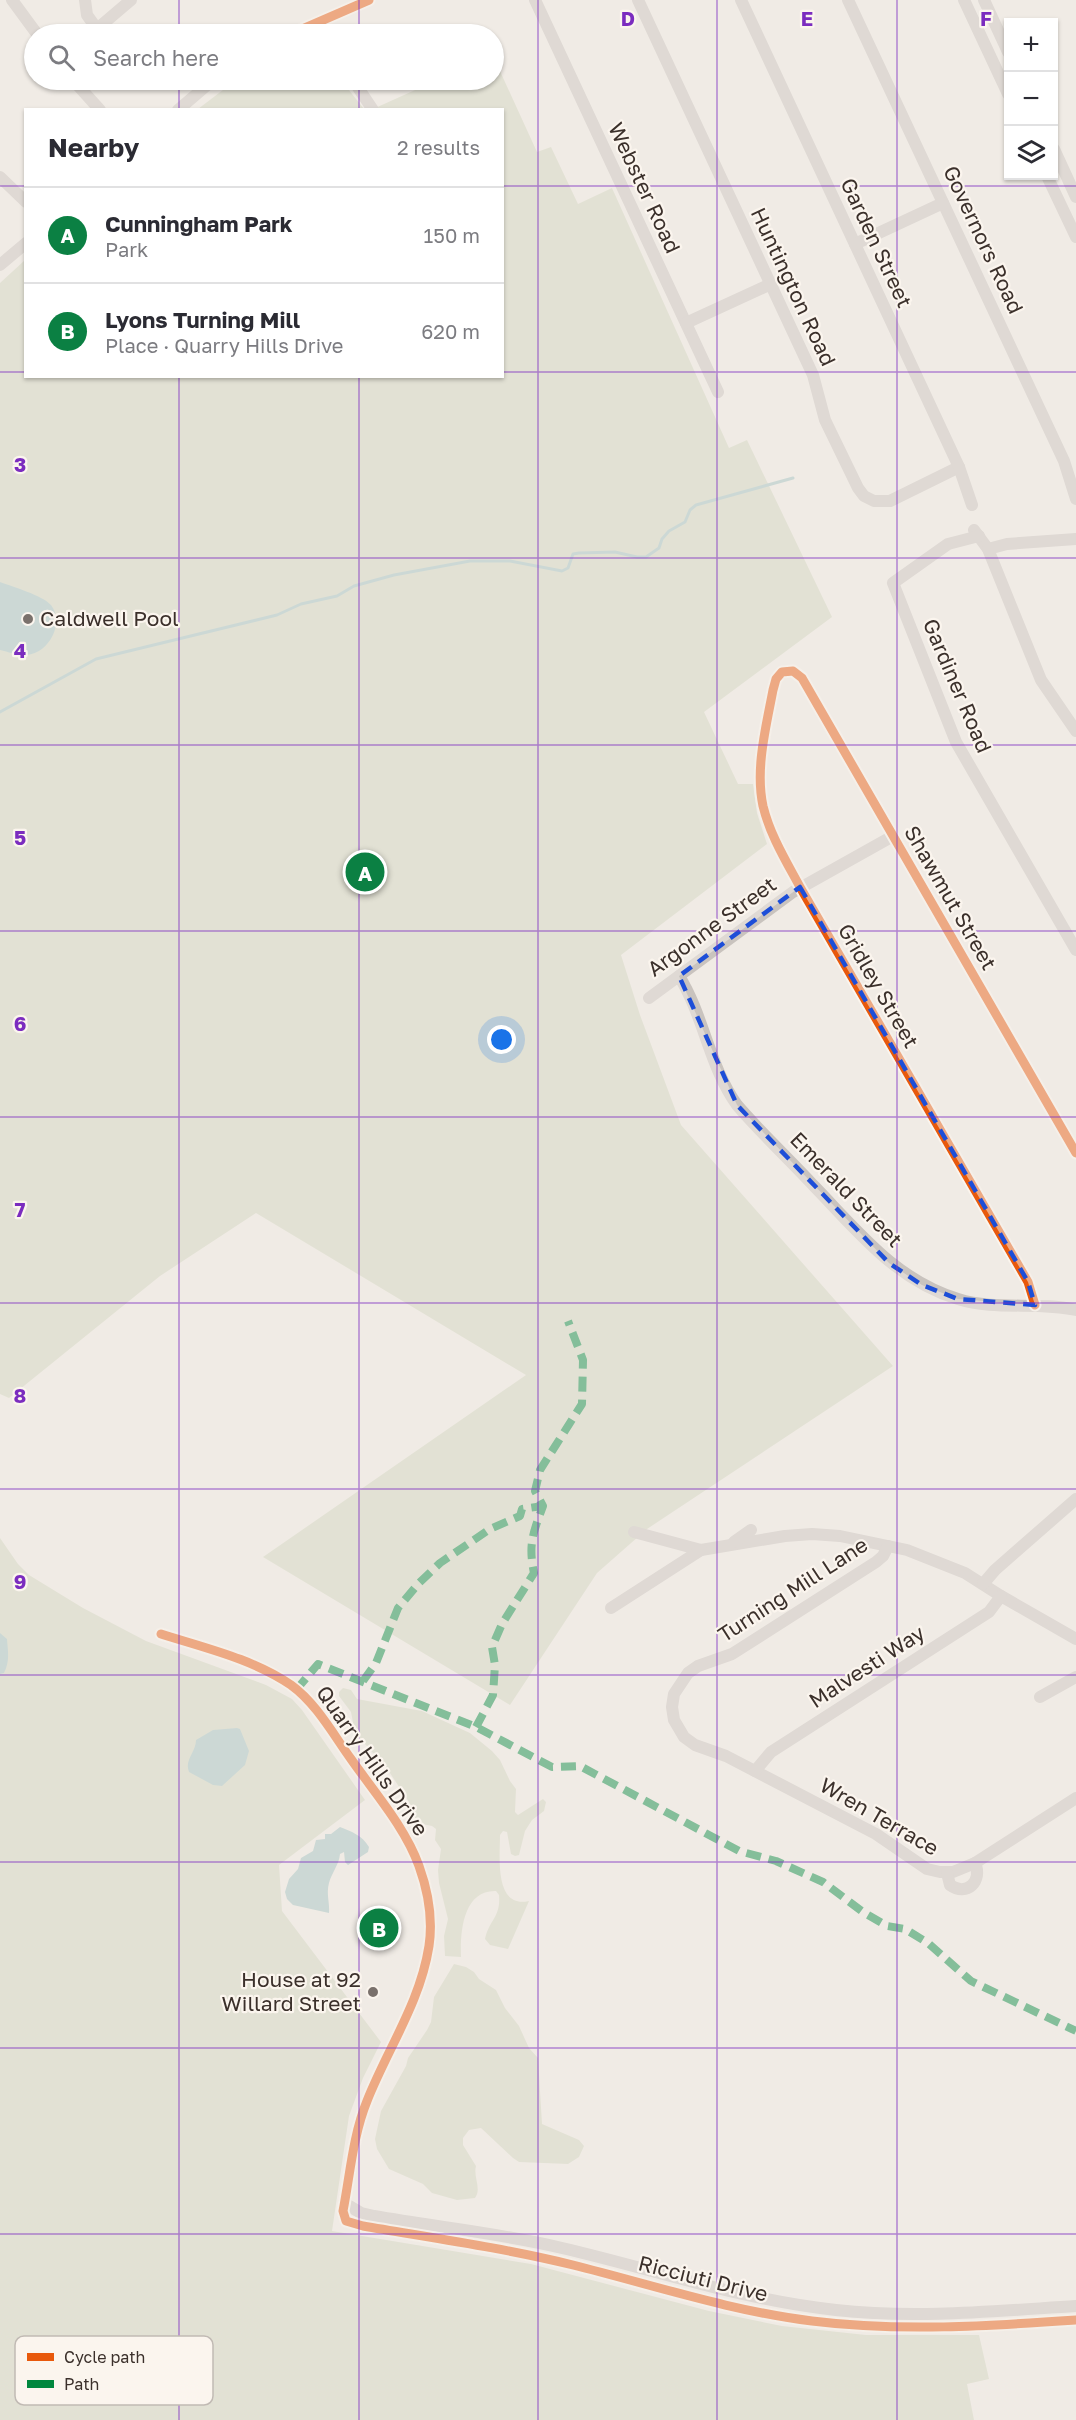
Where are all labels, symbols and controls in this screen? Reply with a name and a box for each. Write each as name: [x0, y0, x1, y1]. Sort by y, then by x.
text: D: [621, 6, 635, 30]
text: E: [801, 6, 813, 30]
text: F: [980, 6, 992, 30]
map controls: [1004, 18, 1058, 180]
button: +: [1004, 18, 1058, 72]
search box: [24, 24, 504, 90]
icon: search: [45, 41, 78, 74]
text: Search here: [93, 44, 219, 71]
button: −: [1004, 72, 1058, 126]
street label: Webster Road: [603, 118, 686, 257]
button: layers: [1004, 126, 1058, 180]
text: Nearby: [48, 132, 139, 163]
text: 2 results: [397, 135, 480, 159]
street label: Governors Road: [938, 161, 1030, 318]
street label: Garden Street: [836, 174, 918, 312]
street label: Huntington Road: [746, 203, 842, 370]
text: Cunningham Park: [105, 210, 293, 237]
text: A: [60, 223, 75, 247]
text: 150 m: [424, 223, 480, 247]
text: Park: [105, 237, 148, 261]
text: Lyons Turning Mill: [105, 306, 300, 333]
text: B: [60, 319, 75, 343]
text: 620 m: [421, 319, 480, 343]
text: Place · Quarry Hills Drive: [105, 333, 343, 357]
text: 3: [14, 452, 26, 476]
place label: Caldwell Pool: [40, 605, 179, 631]
marker: Caldwell Pool: [21, 612, 35, 626]
street label: Gardiner Road: [918, 615, 998, 757]
text: 4: [14, 638, 26, 662]
street label: Shawmut Street: [899, 821, 1003, 974]
text: 5: [14, 825, 26, 849]
pin: A: [346, 850, 385, 894]
street label: Argonne Street: [642, 871, 781, 982]
street label: Gridley Street: [833, 919, 925, 1052]
text: 6: [14, 1011, 26, 1035]
your location: [487, 1025, 516, 1054]
street label: Emerald Street: [785, 1126, 908, 1252]
text: 7: [15, 1197, 26, 1221]
text: 8: [14, 1383, 26, 1407]
street label: Turning Mill Lane: [713, 1531, 872, 1647]
text: 9: [14, 1569, 26, 1593]
street label: Malvesti Way: [804, 1619, 929, 1713]
street label: Quarry Hills Drive: [311, 1680, 434, 1841]
street label: Wren Terrace: [815, 1772, 944, 1861]
pin: B: [360, 1906, 398, 1950]
place label: House at 92 Willard Street: [222, 1966, 361, 2016]
marker: House at 92 Willard Street: [366, 1985, 380, 1999]
street label: Ricciuti Drive: [636, 2249, 771, 2307]
legend: [15, 2336, 213, 2405]
text: Cycle path: [64, 2347, 145, 2367]
text: Path: [64, 2374, 99, 2394]

